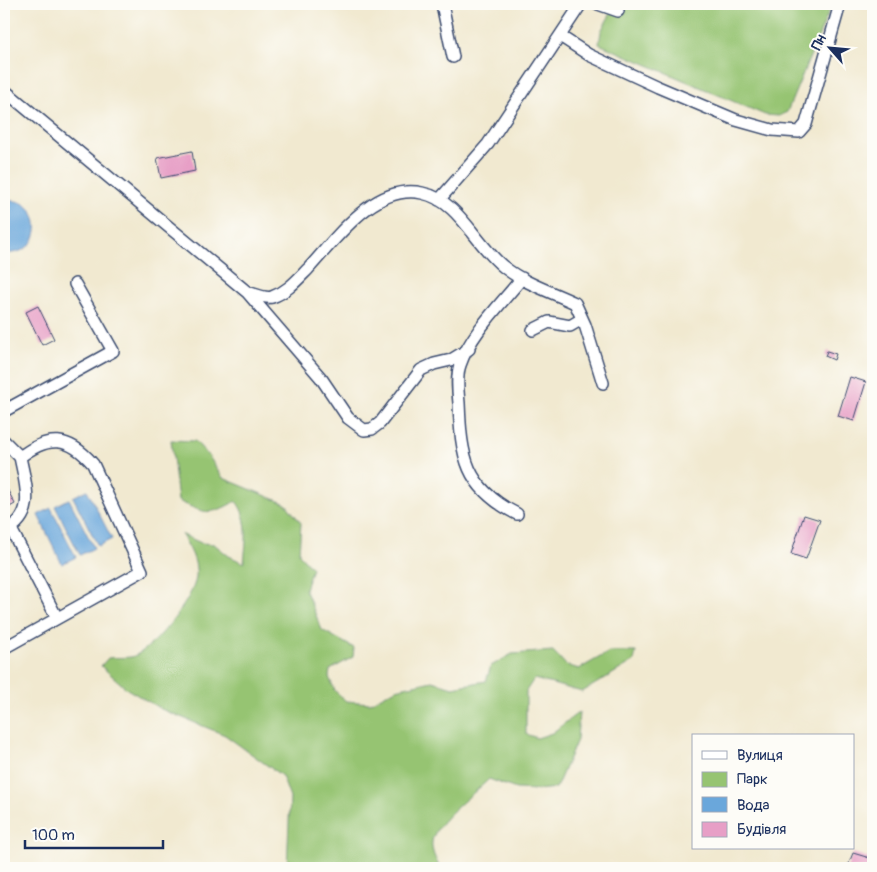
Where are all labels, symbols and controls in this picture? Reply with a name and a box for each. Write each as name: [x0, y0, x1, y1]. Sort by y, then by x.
north arrow: [804, 22, 854, 72]
text: Пн: [808, 32, 830, 53]
legend: [692, 734, 854, 850]
text: Вулиця: [737, 746, 783, 765]
text: Парк: [737, 770, 768, 789]
text: Вода: [737, 796, 770, 815]
scale bar: [25, 817, 162, 849]
text: Будівля: [737, 820, 786, 839]
text: 100 m: [32, 826, 75, 845]

